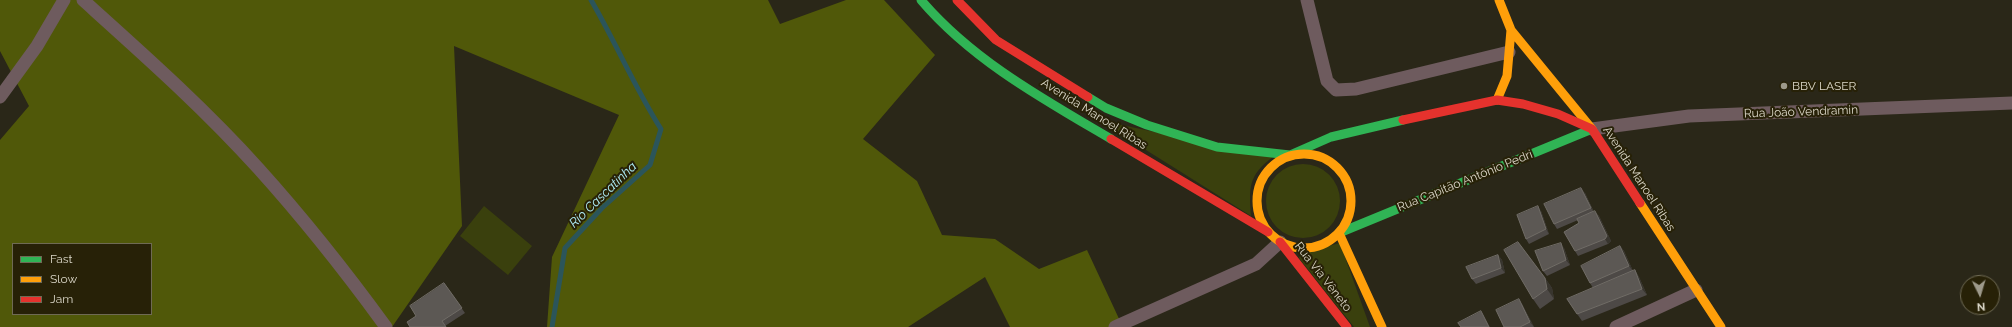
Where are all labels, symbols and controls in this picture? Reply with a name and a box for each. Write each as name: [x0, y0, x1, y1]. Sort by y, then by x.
street label: Avenida Manoel Ribas: [1038, 76, 1150, 152]
place label: BBV LASER: [1792, 79, 1856, 93]
marker: BBV LASER: [1779, 81, 1789, 91]
street label: Rua João Vendramin: [1744, 103, 1858, 121]
street label: Avenida Manoel Ribas: [1600, 124, 1678, 234]
street label: Rua Capitão Antônio Pedri: [1395, 147, 1535, 215]
water label: Rio Cascatinha: [566, 159, 640, 231]
street label: Rua Via Vêneto: [1291, 239, 1355, 315]
legend: [12, 243, 152, 315]
text: Fast: [50, 252, 73, 266]
text: Slow: [50, 272, 77, 286]
north arrow: [1960, 275, 2000, 315]
text: Jam: [50, 292, 73, 306]
text: N: [1976, 300, 1986, 313]

